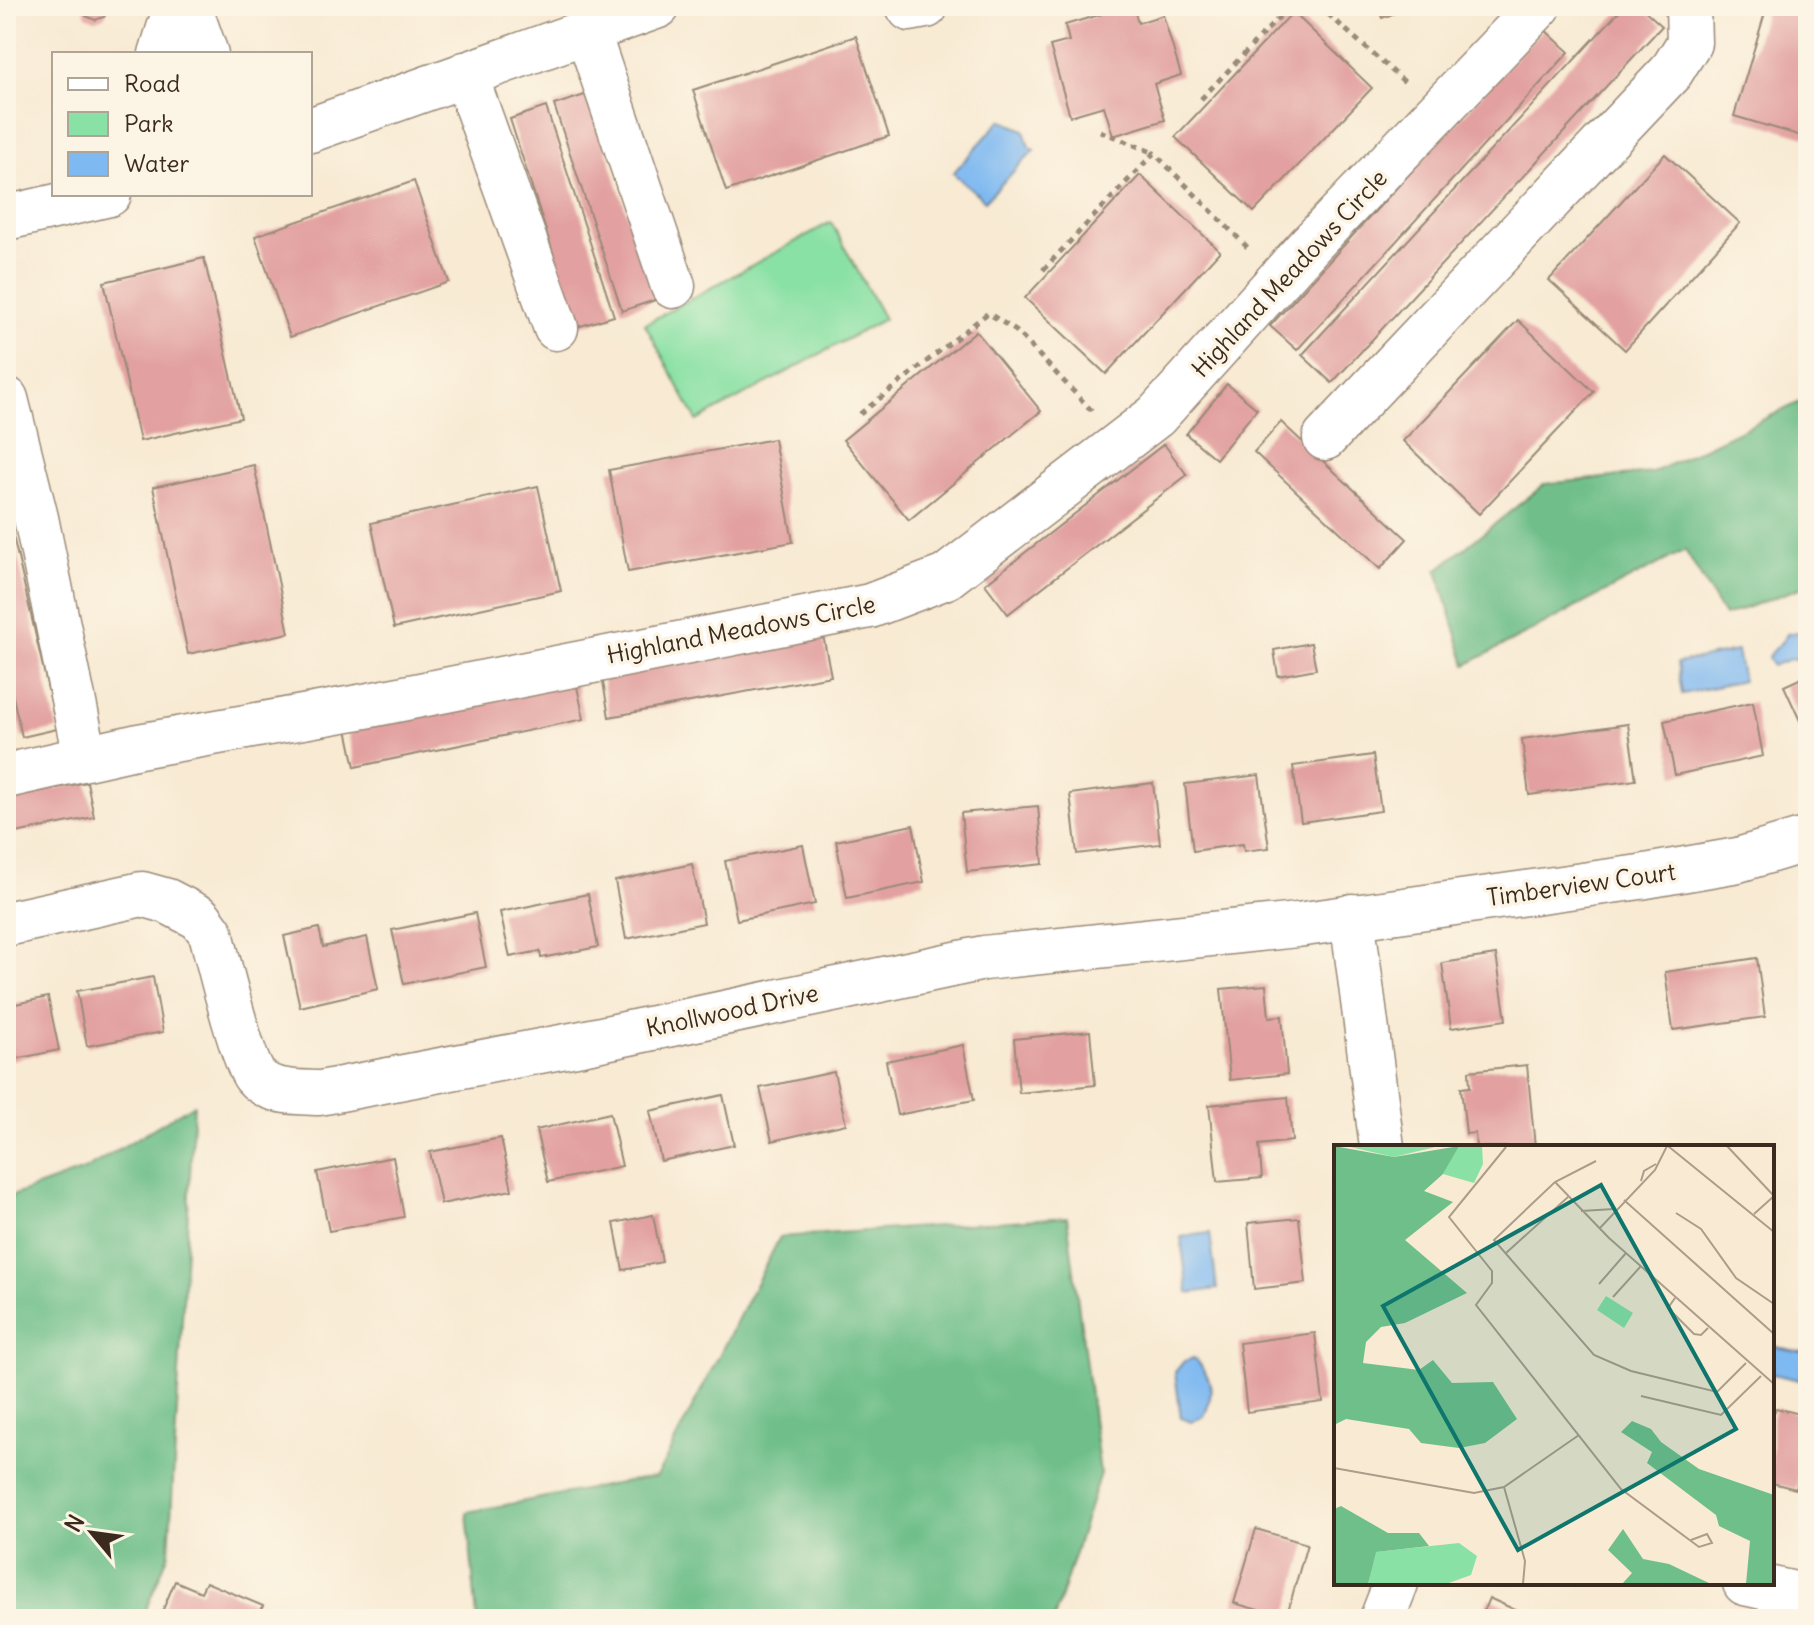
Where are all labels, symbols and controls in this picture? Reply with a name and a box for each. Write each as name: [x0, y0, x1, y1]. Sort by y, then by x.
legend: [52, 52, 312, 196]
text: Road: [124, 68, 180, 98]
text: Park: [124, 108, 174, 138]
text: Water: [124, 148, 189, 178]
street label: Highland Meadows Circle: [1185, 163, 1393, 383]
street label: Highland Meadows Circle: [604, 588, 878, 670]
street label: Timberview Court: [1485, 856, 1677, 912]
street label: Knollwood Drive: [643, 977, 821, 1043]
inset map: [1334, 1145, 1774, 1585]
north arrow: [52, 1493, 132, 1573]
text: N: [59, 1510, 90, 1537]

